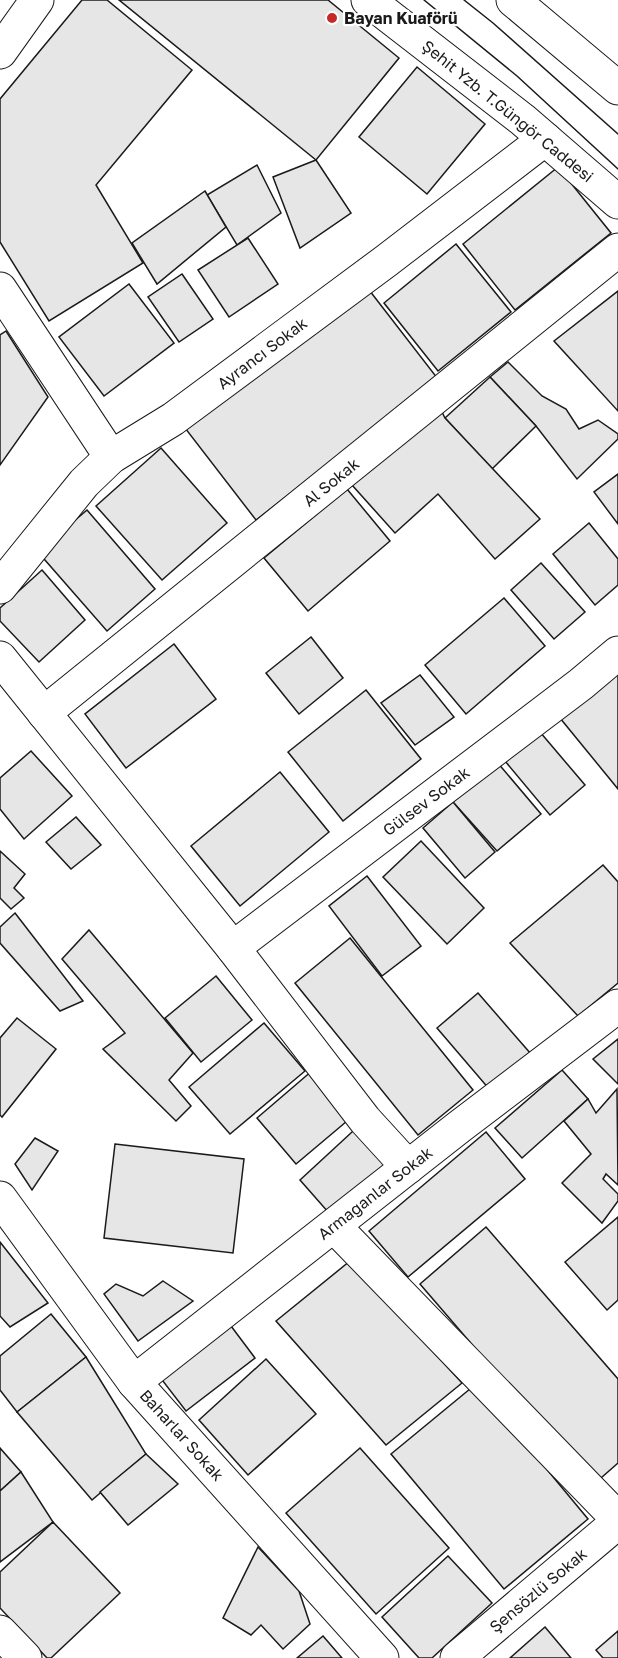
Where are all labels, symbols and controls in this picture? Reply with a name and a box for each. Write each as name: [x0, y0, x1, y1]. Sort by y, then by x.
place label: Bayan Kuaförü: [344, 8, 458, 28]
marker: Bayan Kuaförü: [325, 11, 339, 25]
street label: Şehit Yzb. T.Güngör Caddesi: [418, 36, 598, 186]
street label: Ayrancı Sokak: [213, 313, 311, 393]
street label: Al Sokak: [299, 453, 363, 511]
street label: Gülsev Sokak: [379, 762, 473, 840]
street label: Armağanlar Sokak: [314, 1142, 436, 1244]
street label: Baharlar Sokak: [136, 1385, 228, 1485]
street label: Şensözlü Sokak: [485, 1543, 591, 1637]

